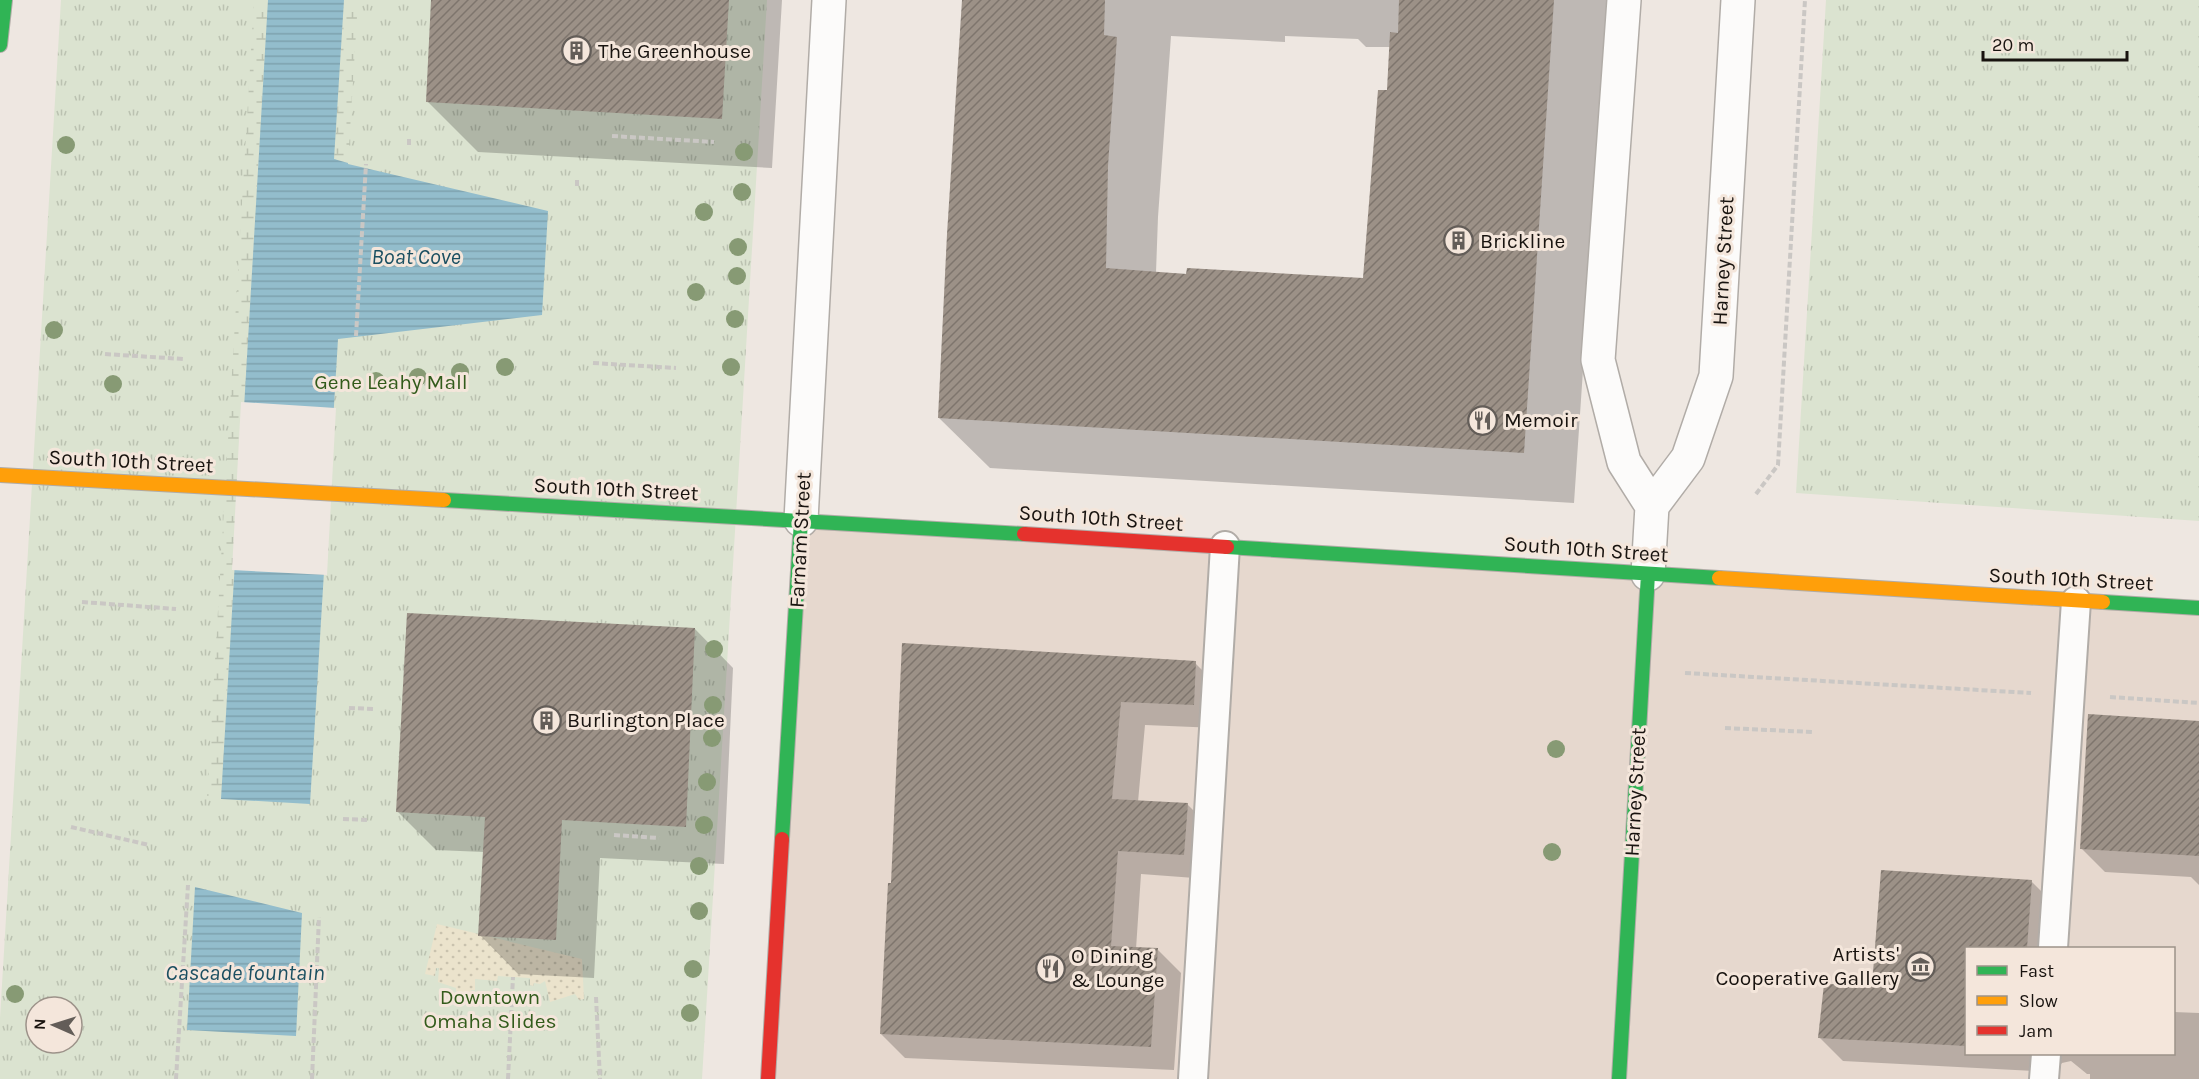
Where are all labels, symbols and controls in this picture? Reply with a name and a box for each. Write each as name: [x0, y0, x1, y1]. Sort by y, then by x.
scale bar: [1983, 24, 2127, 62]
text: 20 m: [1992, 34, 2034, 56]
building icon: The Greenhouse: [561, 35, 593, 67]
place label: The Greenhouse: [598, 39, 751, 63]
street label: Harney Street: [1708, 196, 1738, 326]
building icon: Brickline: [1443, 225, 1475, 257]
place label: Brickline: [1480, 229, 1565, 253]
water label: Boat Cove: [371, 244, 461, 270]
park label: Gene Leahy Mall: [314, 370, 468, 394]
restaurant icon: Memoir: [1467, 404, 1499, 436]
place label: Memoir: [1504, 408, 1578, 432]
street label: South 10th Street: [48, 445, 214, 477]
street label: Farnam Street: [784, 471, 816, 609]
street label: South 10th Street: [533, 473, 699, 505]
street label: South 10th Street: [1018, 500, 1184, 536]
street label: South 10th Street: [1503, 531, 1669, 567]
street label: South 10th Street: [1988, 563, 2154, 595]
building icon: Burlington Place: [530, 704, 562, 736]
place label: Burlington Place: [567, 708, 725, 732]
street label: Harney Street: [1620, 727, 1650, 857]
place label: Artists' Cooperative Gallery: [1715, 942, 1899, 990]
place label: O Dining & Lounge: [1071, 944, 1165, 992]
legend: [1965, 947, 2175, 1055]
museum icon: Artists' Cooperative Gallery: [1904, 950, 1936, 982]
restaurant icon: O Dining & Lounge: [1034, 952, 1066, 984]
water label: Cascade fountain: [165, 960, 325, 986]
text: Fast: [2019, 960, 2054, 982]
park label: Downtown Omaha Slides: [423, 985, 557, 1033]
text: Slow: [2019, 990, 2058, 1012]
north arrow: [24, 995, 84, 1055]
text: N: [30, 1018, 49, 1030]
text: Jam: [2019, 1020, 2053, 1042]

